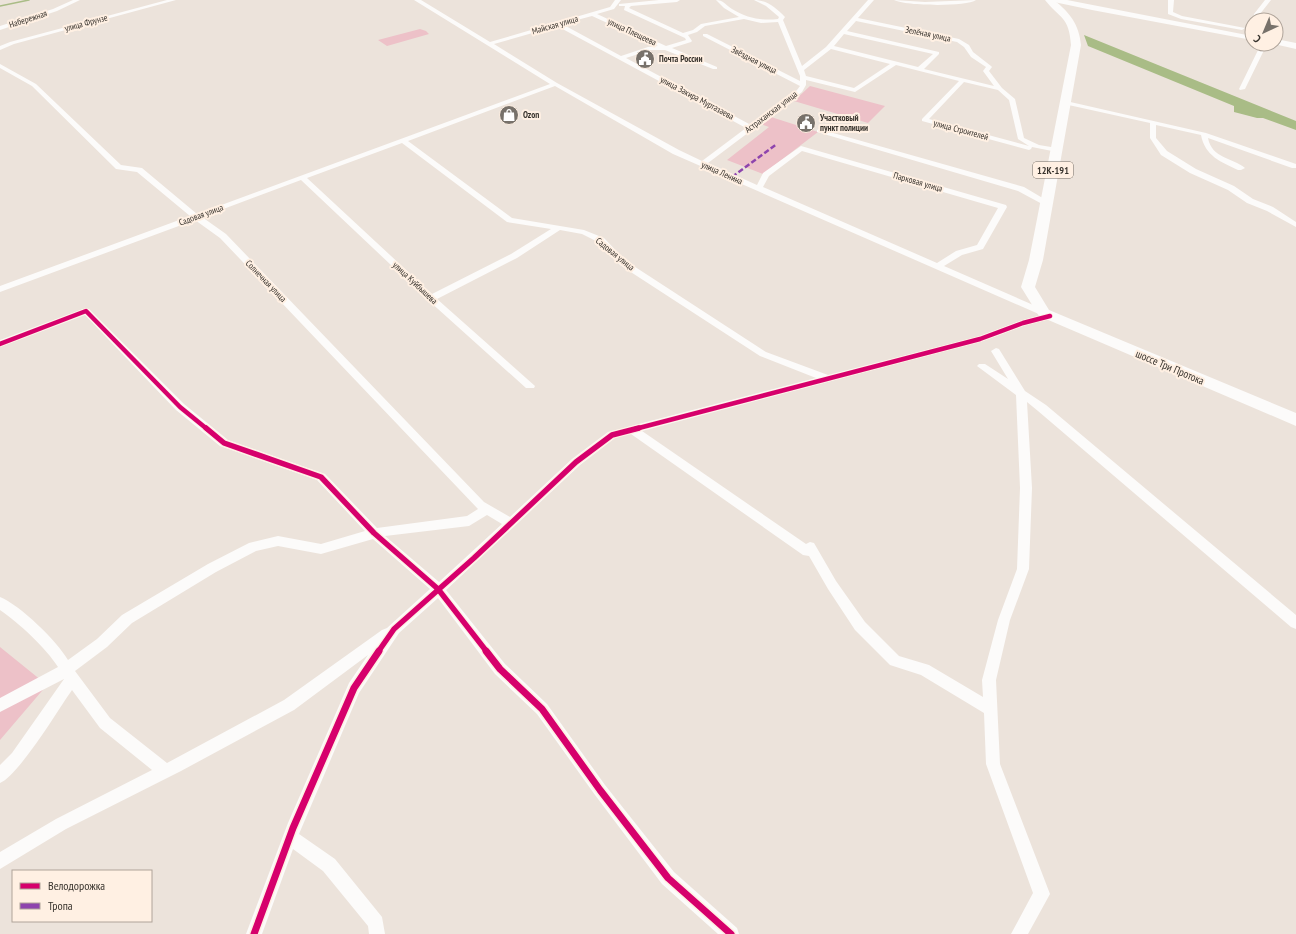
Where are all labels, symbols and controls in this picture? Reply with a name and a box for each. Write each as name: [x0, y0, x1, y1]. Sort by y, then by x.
street label: Набережная: [7, 7, 48, 30]
street label: улица Фрунзе: [63, 11, 109, 34]
north arrow: [1244, 12, 1284, 52]
street label: Майская улица: [531, 13, 580, 36]
street label: улица Плещеева: [606, 15, 659, 48]
street label: Зелёная улица: [904, 23, 952, 44]
text: С: [1250, 32, 1264, 46]
street label: Звёздная улица: [730, 43, 779, 76]
public building icon: Почта России: [634, 48, 656, 70]
place label: Почта России: [659, 53, 702, 64]
street label: улица Закира Муртазаева: [659, 73, 736, 122]
street label: Астраханская улица: [742, 88, 799, 135]
shop icon: Ozon: [498, 104, 520, 126]
place label: Ozon: [523, 109, 539, 120]
public building icon: Участковый пункт полиции: [795, 112, 817, 134]
place label: Участковый пункт полиции: [819, 112, 868, 133]
street label: улица Строителей: [932, 117, 990, 142]
street label: улица Ленина: [700, 159, 745, 187]
road number: 12К-191: [1033, 162, 1073, 178]
street label: Парковая улица: [892, 169, 944, 194]
street label: Садовая улица: [177, 201, 225, 228]
street label: Садовая улица: [594, 235, 637, 273]
street label: Солнечная улица: [244, 257, 289, 304]
street label: улица Куйбышева: [391, 259, 440, 306]
street label: шоссе Три Протока: [1134, 346, 1206, 388]
legend: [12, 870, 152, 922]
text: Велодорожка: [48, 878, 105, 893]
text: Тропа: [48, 898, 73, 913]

